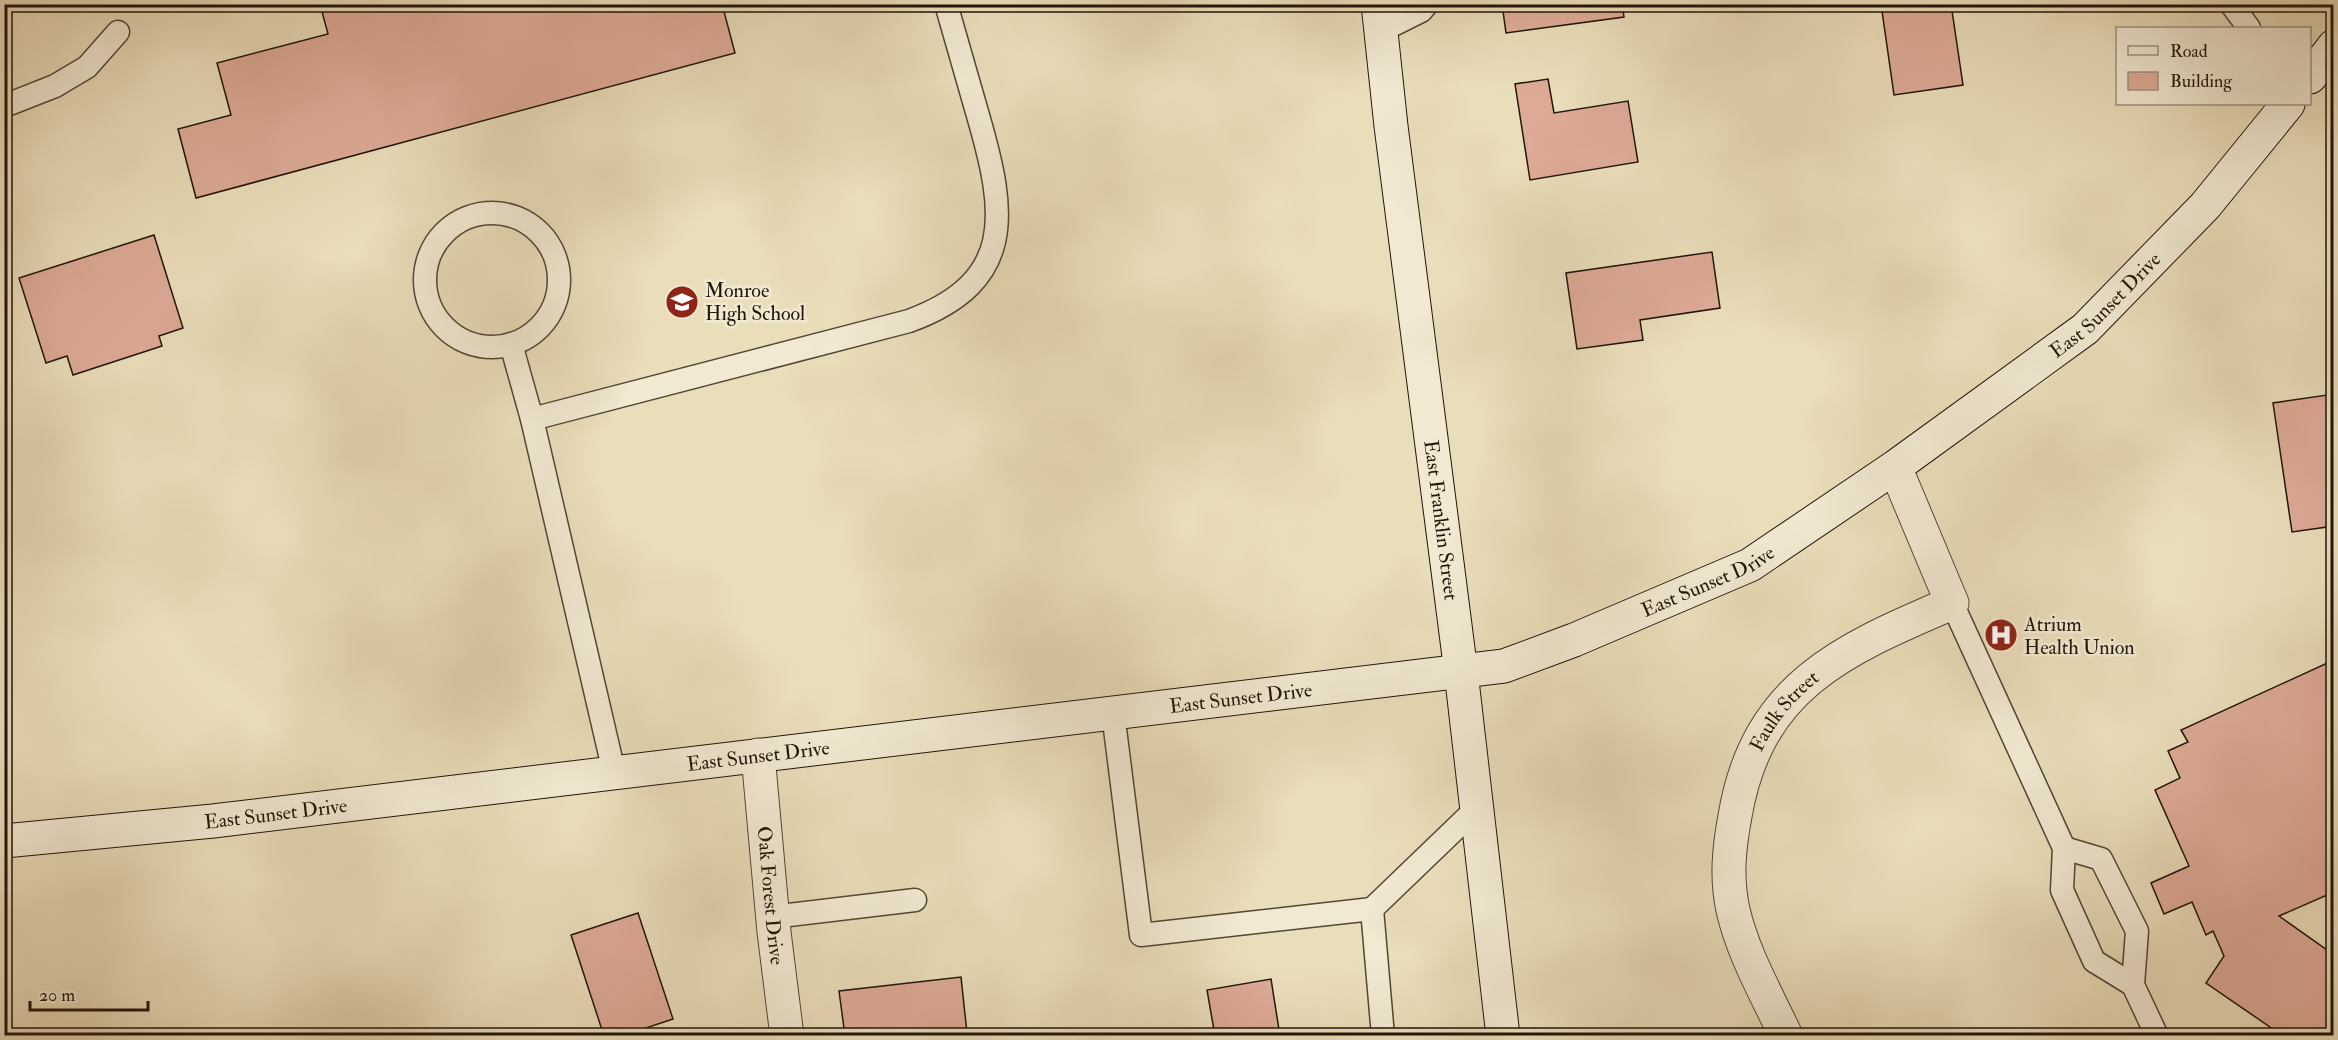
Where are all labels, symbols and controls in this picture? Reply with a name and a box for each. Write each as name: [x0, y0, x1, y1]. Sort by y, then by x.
legend: [2116, 27, 2311, 105]
text: Road: [2170, 40, 2208, 63]
text: Building: [2170, 70, 2233, 93]
street label: East Sunset Drive: [2045, 247, 2166, 364]
place label: Monroe High School: [705, 278, 805, 326]
school or university icon: Monroe High School: [664, 284, 700, 320]
street label: East Franklin Street: [1418, 439, 1464, 602]
street label: East Sunset Drive: [1638, 540, 1779, 623]
place label: Atrium Health Union: [2023, 612, 2135, 660]
hospital icon: Atrium Health Union: [1983, 617, 2019, 653]
street label: Faulk Street: [1744, 665, 1824, 755]
street label: East Sunset Drive: [1168, 677, 1314, 719]
street label: East Sunset Drive: [685, 735, 831, 777]
street label: East Sunset Drive: [203, 793, 348, 835]
street label: Oak Forest Drive: [751, 825, 790, 966]
scale bar: [30, 974, 148, 1012]
text: 20 m: [39, 984, 75, 1007]

